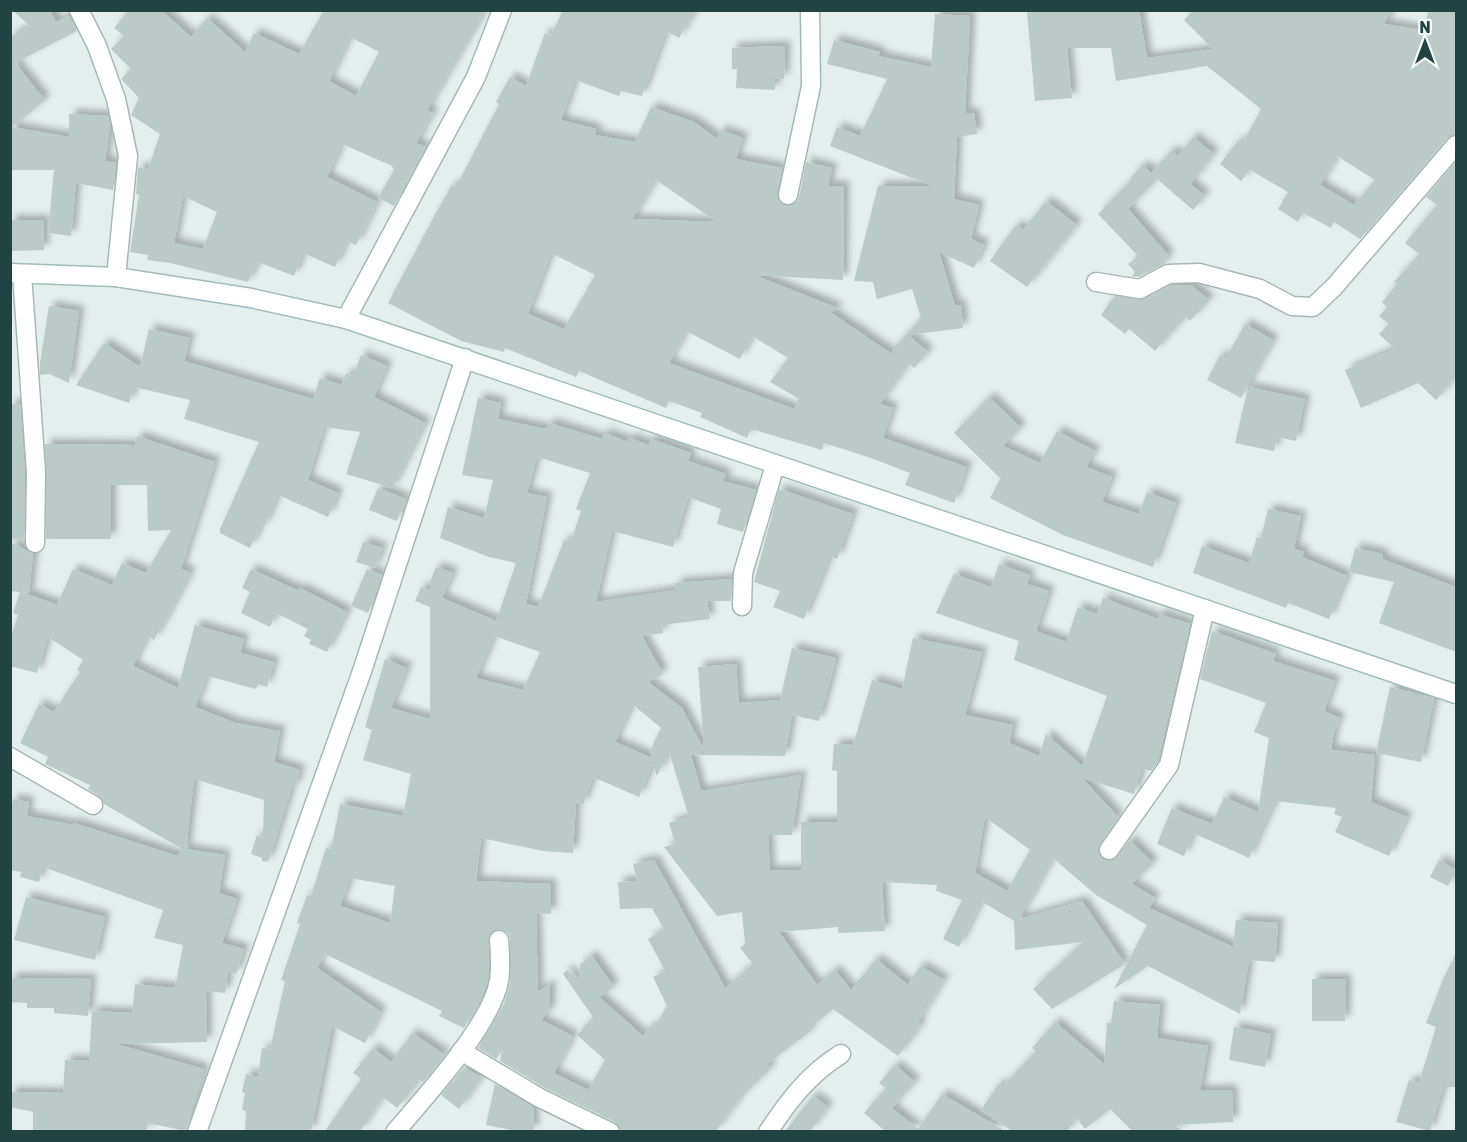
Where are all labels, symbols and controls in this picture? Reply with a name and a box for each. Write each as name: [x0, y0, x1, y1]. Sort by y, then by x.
north arrow: [1395, 12, 1455, 72]
text: N: [1419, 18, 1431, 37]

